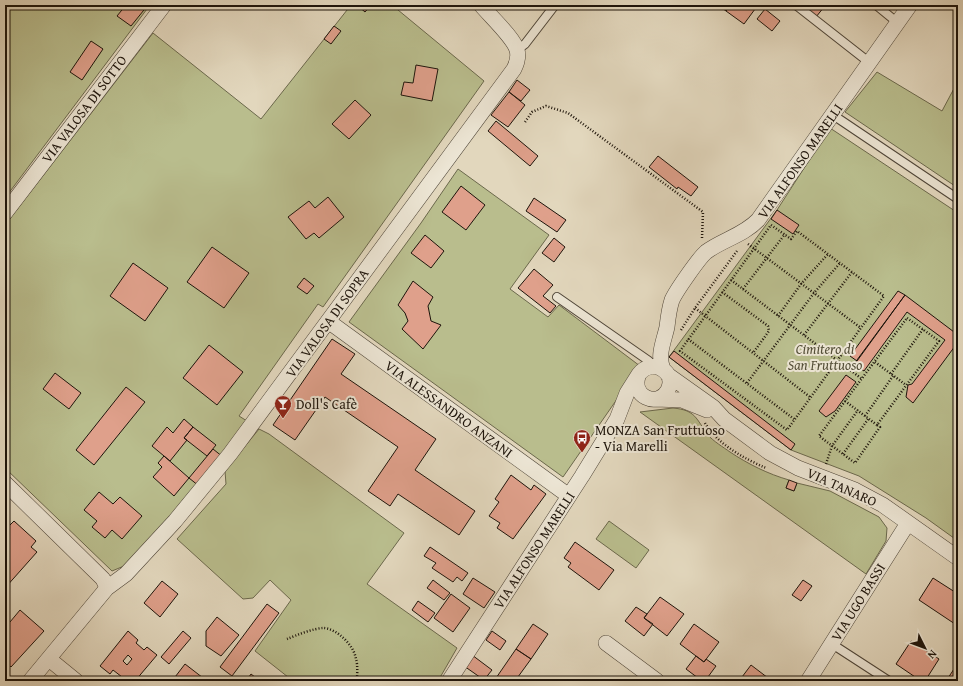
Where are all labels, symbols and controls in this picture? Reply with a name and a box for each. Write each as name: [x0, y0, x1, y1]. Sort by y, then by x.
street label: VIA VALOSA DI SOTTO: [37, 51, 131, 167]
street label: VIA ALFONSO MARELLI: [753, 99, 847, 223]
street label: VIA VALOSA DI SOPRA: [281, 264, 374, 382]
park label: Cimitero di San Fruttuoso: [788, 339, 862, 375]
street label: VIA ALESSANDRO ANZANI: [381, 356, 517, 462]
bar icon: Doll's Cafè: [273, 394, 293, 419]
place label: Doll's Cafè: [296, 394, 357, 414]
place label: MONZA San Fruttuoso - Via Marelli: [595, 420, 725, 456]
bus stop icon: MONZA San Fruttuoso - Via Marelli: [572, 428, 592, 453]
street label: VIA TANARO: [804, 463, 880, 511]
street label: VIA ALFONSO MARELLI: [488, 487, 580, 613]
street label: VIA UGO BASSI: [826, 559, 890, 645]
north arrow: [905, 628, 945, 668]
text: N: [924, 647, 941, 663]

